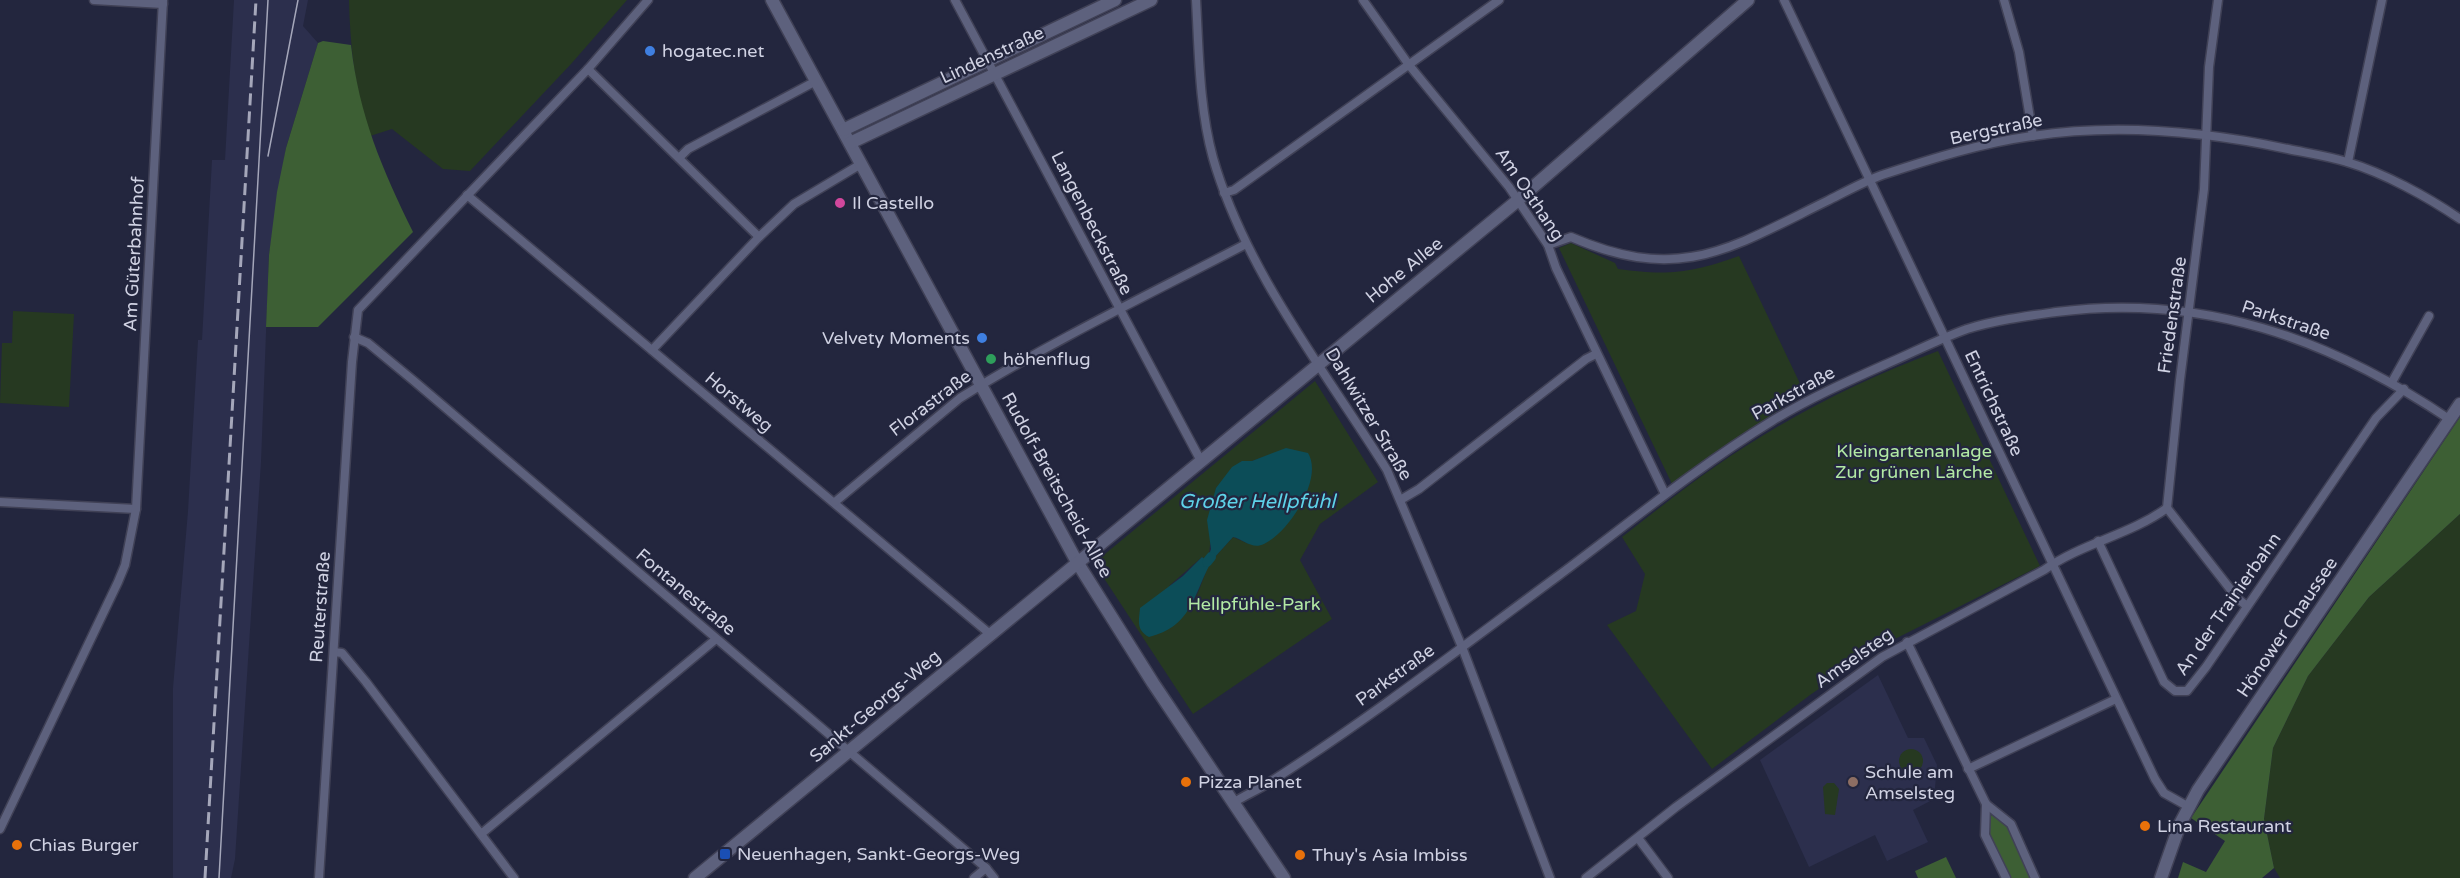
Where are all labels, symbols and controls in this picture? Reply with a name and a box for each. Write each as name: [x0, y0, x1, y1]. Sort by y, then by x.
street label: Lindenstraße: [937, 21, 1047, 89]
place label: hogatec.net: [662, 40, 765, 62]
marker: hogatec.net: [643, 44, 657, 58]
street label: Bergstraße: [1948, 108, 2044, 150]
street label: Am Osthang: [1491, 143, 1569, 245]
street label: Langenbeckstraße: [1046, 147, 1138, 299]
street label: Am Güterbahnhof: [119, 176, 149, 332]
place label: Il Castello: [852, 192, 934, 214]
marker: Il Castello: [833, 196, 847, 210]
street label: Hohe Allee: [1361, 232, 1447, 308]
street label: Friedenstraße: [2153, 255, 2191, 375]
street label: Parkstraße: [2239, 295, 2333, 345]
place label: Velvety Moments: [822, 327, 970, 349]
marker: Velvety Moments: [975, 331, 989, 345]
street label: Dahlwitzer Straße: [1321, 344, 1417, 484]
street label: Entrichstraße: [1960, 346, 2028, 460]
place label: höhenflug: [1003, 348, 1091, 370]
marker: höhenflug: [984, 352, 998, 366]
street label: Parkstraße: [1747, 361, 1839, 425]
street label: Florastraße: [885, 365, 975, 441]
street label: Horstweg: [700, 367, 778, 437]
street label: Rudolf-Breitscheid-Allee: [997, 388, 1117, 582]
park label: Kleingartenanlage Zur grünen Lärche: [1835, 440, 1993, 483]
water label: Großer Hellpfühl: [1179, 490, 1337, 514]
street label: An der Trainierbahn: [2170, 528, 2286, 680]
street label: Fontanestraße: [632, 544, 740, 640]
street label: Reuterstraße: [305, 551, 335, 663]
street label: Hönower Chaussee: [2232, 553, 2342, 701]
park label: Hellpfühle-Park: [1187, 593, 1321, 615]
street label: Amselsteg: [1811, 623, 1897, 693]
street label: Parkstraße: [1351, 639, 1439, 711]
street label: Sankt-Georgs-Weg: [805, 645, 945, 767]
place label: Schule am Amselsteg: [1865, 761, 1955, 804]
place label: Pizza Planet: [1198, 771, 1302, 793]
marker: Pizza Planet: [1179, 775, 1193, 789]
marker: Schule am Amselsteg: [1846, 775, 1860, 789]
place label: Lina Restaurant: [2157, 815, 2292, 837]
marker: Lina Restaurant: [2138, 819, 2152, 833]
place label: Chias Burger: [29, 834, 139, 856]
marker: Chias Burger: [10, 838, 24, 852]
place label: Neuenhagen, Sankt-Georgs-Weg: [737, 843, 1020, 865]
place label: Thuy's Asia Imbiss: [1312, 844, 1468, 866]
marker: Neuenhagen, Sankt-Georgs-Weg: [718, 847, 732, 861]
marker: Thuy's Asia Imbiss: [1293, 848, 1307, 862]

